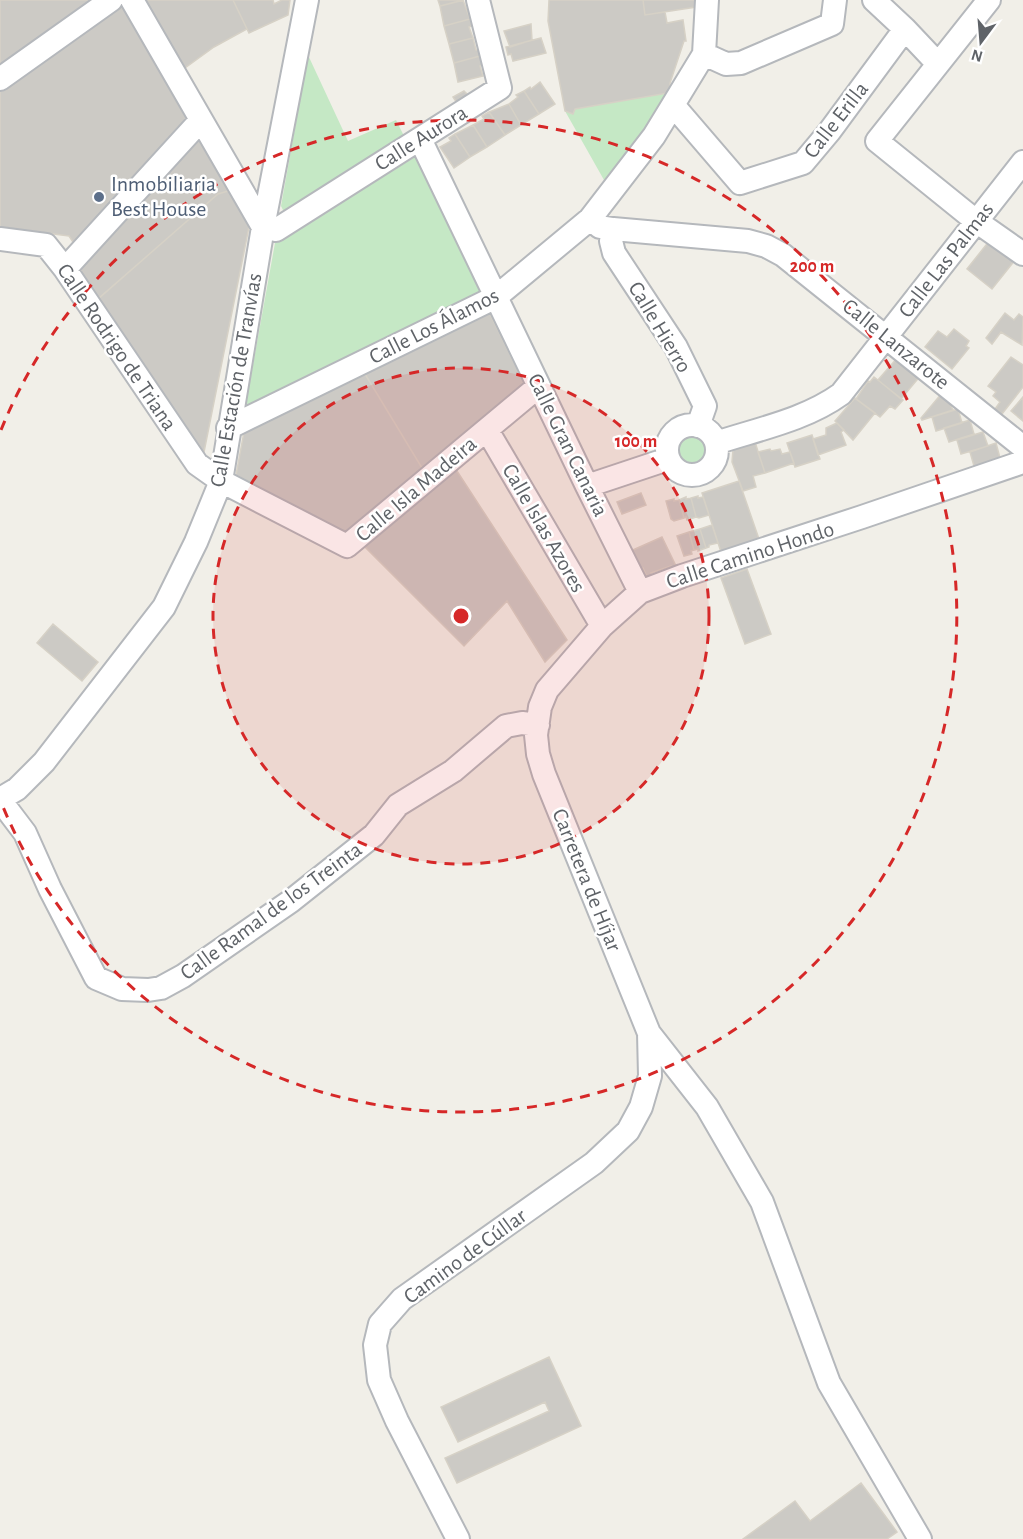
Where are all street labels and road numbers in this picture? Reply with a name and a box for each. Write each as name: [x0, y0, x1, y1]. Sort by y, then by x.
street label: Calle Erilla: [800, 78, 872, 162]
street label: Calle Aurora: [371, 101, 471, 175]
street label: Calle Las Palmas: [894, 198, 998, 322]
street label: Calle Rodrigo de Triana: [53, 260, 181, 434]
street label: Calle Estación de Tranvías: [206, 271, 266, 489]
street label: Calle Hierro: [624, 278, 696, 376]
street label: Calle Los Álamos: [365, 283, 502, 368]
street label: Calle Lanzarote: [838, 294, 954, 394]
street label: Calle Gran Canaria: [524, 370, 612, 520]
street label: Calle Isla Madeira: [351, 432, 481, 546]
street label: Calle Islas Azores: [498, 460, 590, 596]
street label: Calle Camino Hondo: [663, 517, 837, 593]
street label: Carretera de Híjar: [548, 806, 626, 954]
street label: Calle Ramal de los Treinta: [176, 838, 366, 984]
street label: Camino de Cúllar: [400, 1204, 530, 1308]

